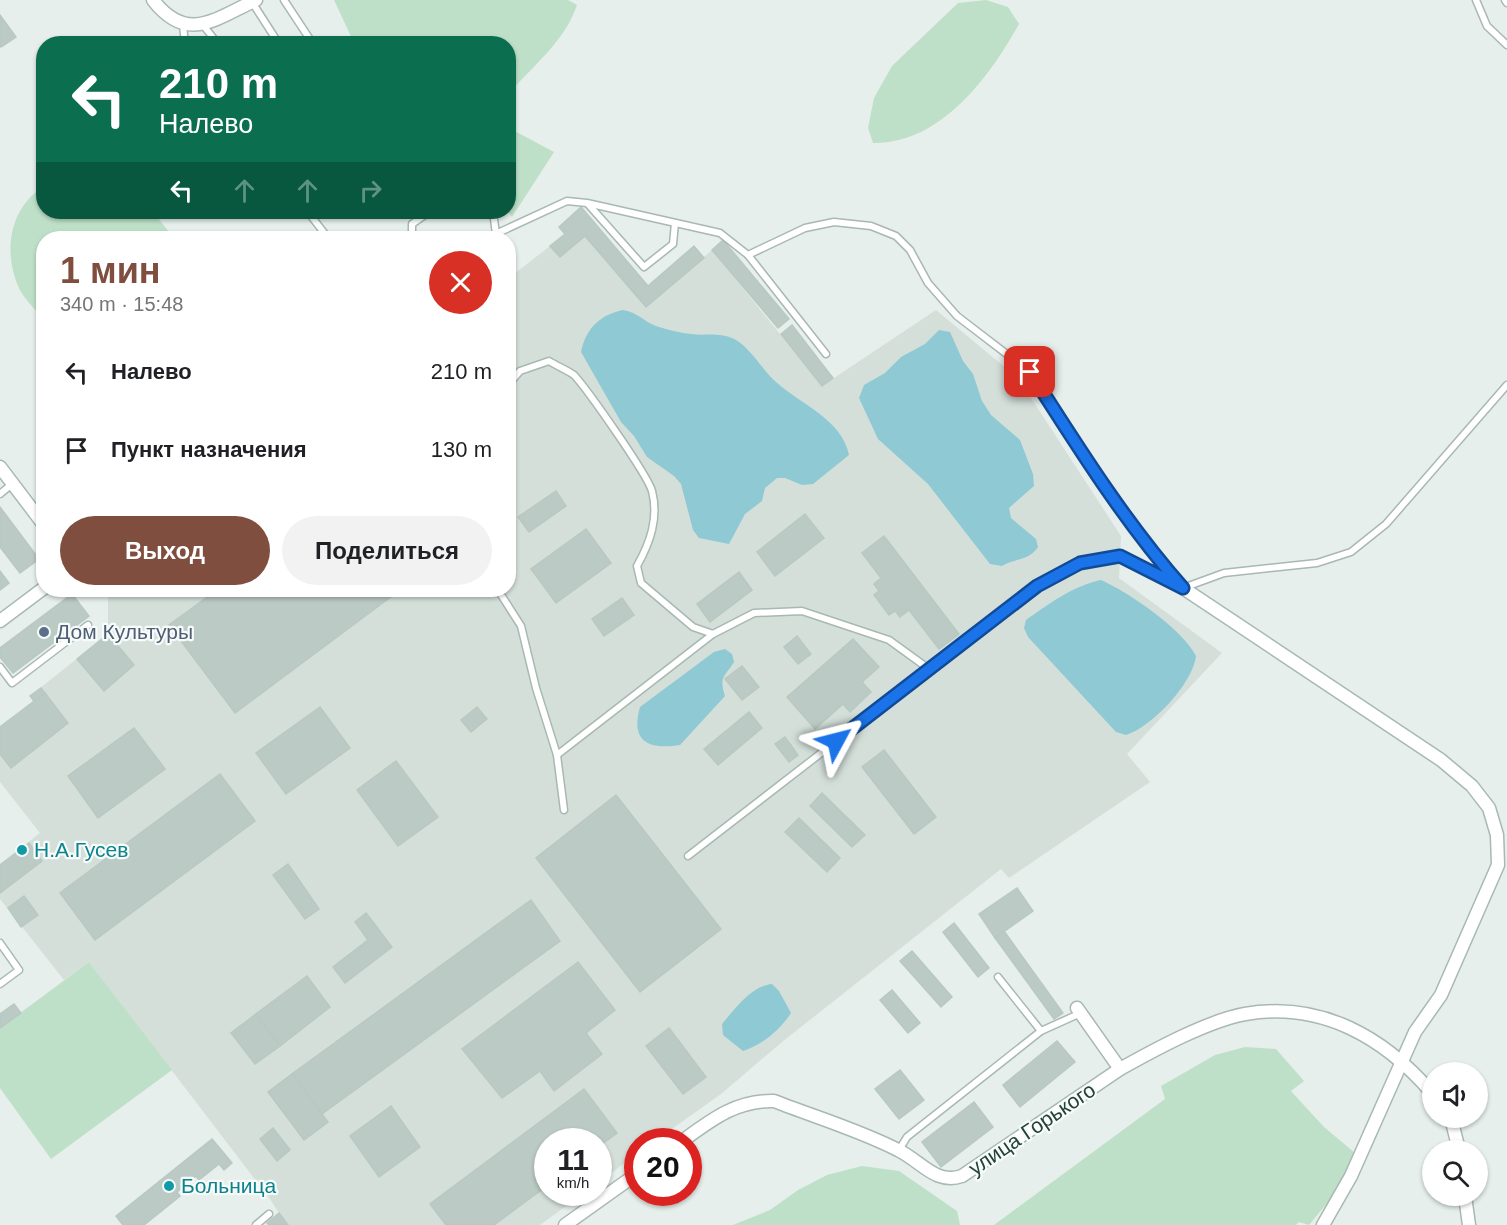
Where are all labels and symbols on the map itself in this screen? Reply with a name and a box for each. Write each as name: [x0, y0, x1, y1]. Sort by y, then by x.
pin: [1004, 346, 1055, 397]
place label: Дом Культуры: [56, 620, 193, 643]
marker: Дом Культуры: [37, 625, 51, 639]
position arrow: [804, 709, 868, 773]
place label: Н.А.Гусев: [34, 838, 128, 861]
marker: Н.А.Гусев: [15, 843, 29, 857]
street label: улица Горького: [964, 1078, 1099, 1179]
speed limit sign: 20: [624, 1128, 702, 1206]
place label: Больница: [181, 1174, 277, 1197]
marker: Больница: [162, 1179, 176, 1193]

